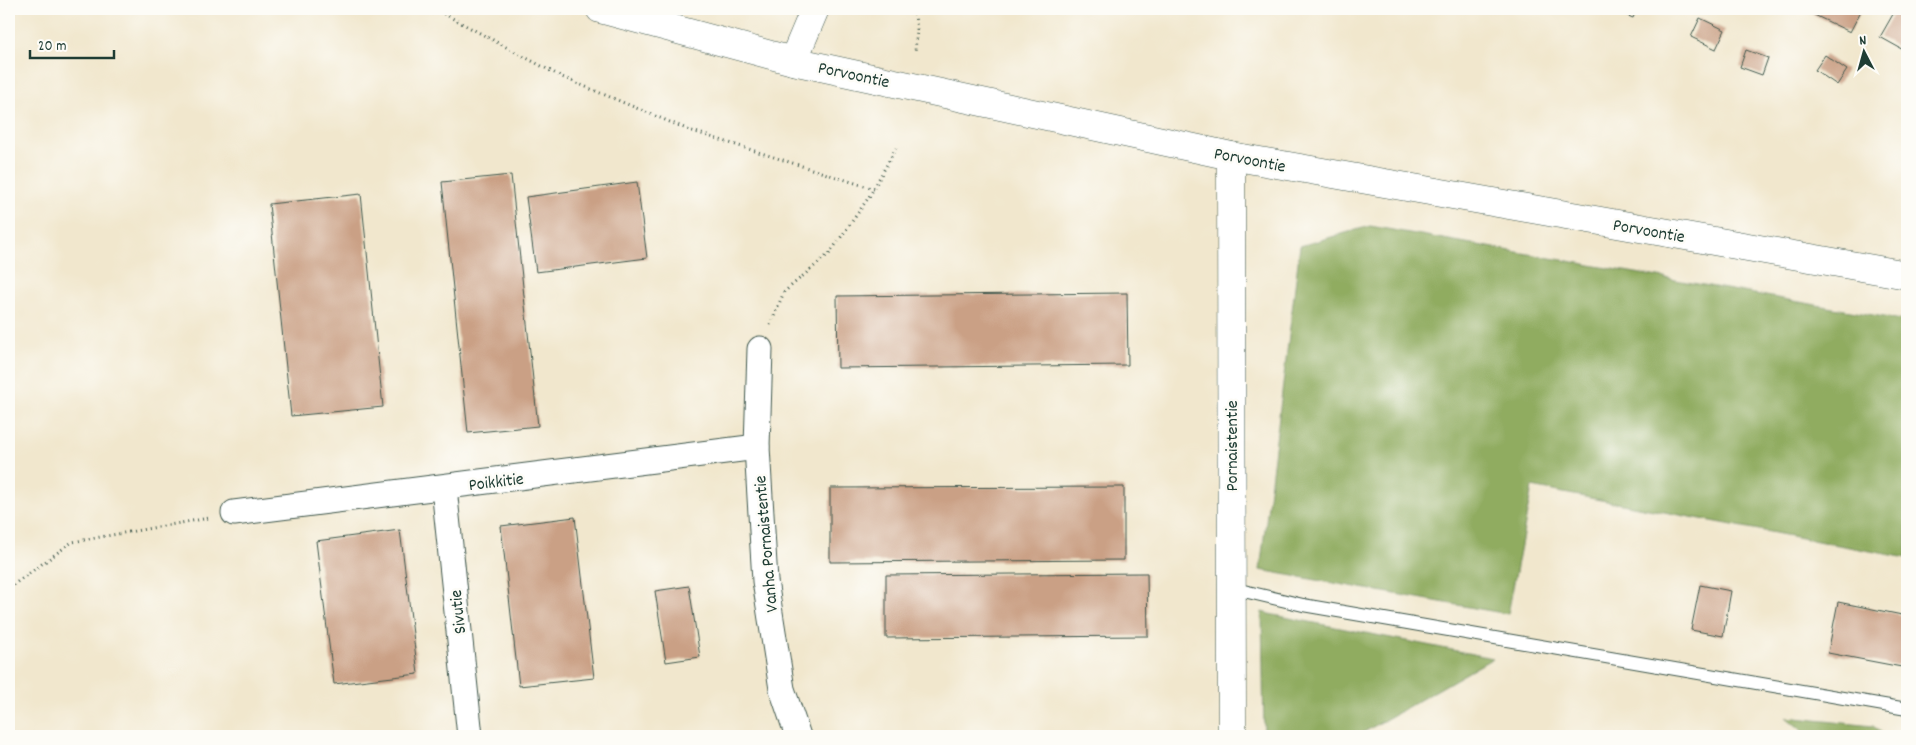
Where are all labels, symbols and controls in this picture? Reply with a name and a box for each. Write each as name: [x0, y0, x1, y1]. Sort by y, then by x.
scale bar: [30, 28, 114, 60]
north arrow: [1838, 28, 1888, 78]
text: N: [1858, 31, 1867, 51]
text: 20 m: [38, 36, 66, 58]
street label: Porvoontie: [815, 57, 892, 96]
street label: Porvoontie: [1212, 142, 1288, 181]
street label: Porvoontie: [1611, 214, 1687, 251]
street label: Pornaistentie: [1221, 400, 1246, 492]
street label: Poikkitie: [467, 468, 525, 499]
street label: Vanha Pornaistentie: [749, 474, 786, 613]
street label: Sivutie: [445, 588, 474, 635]

